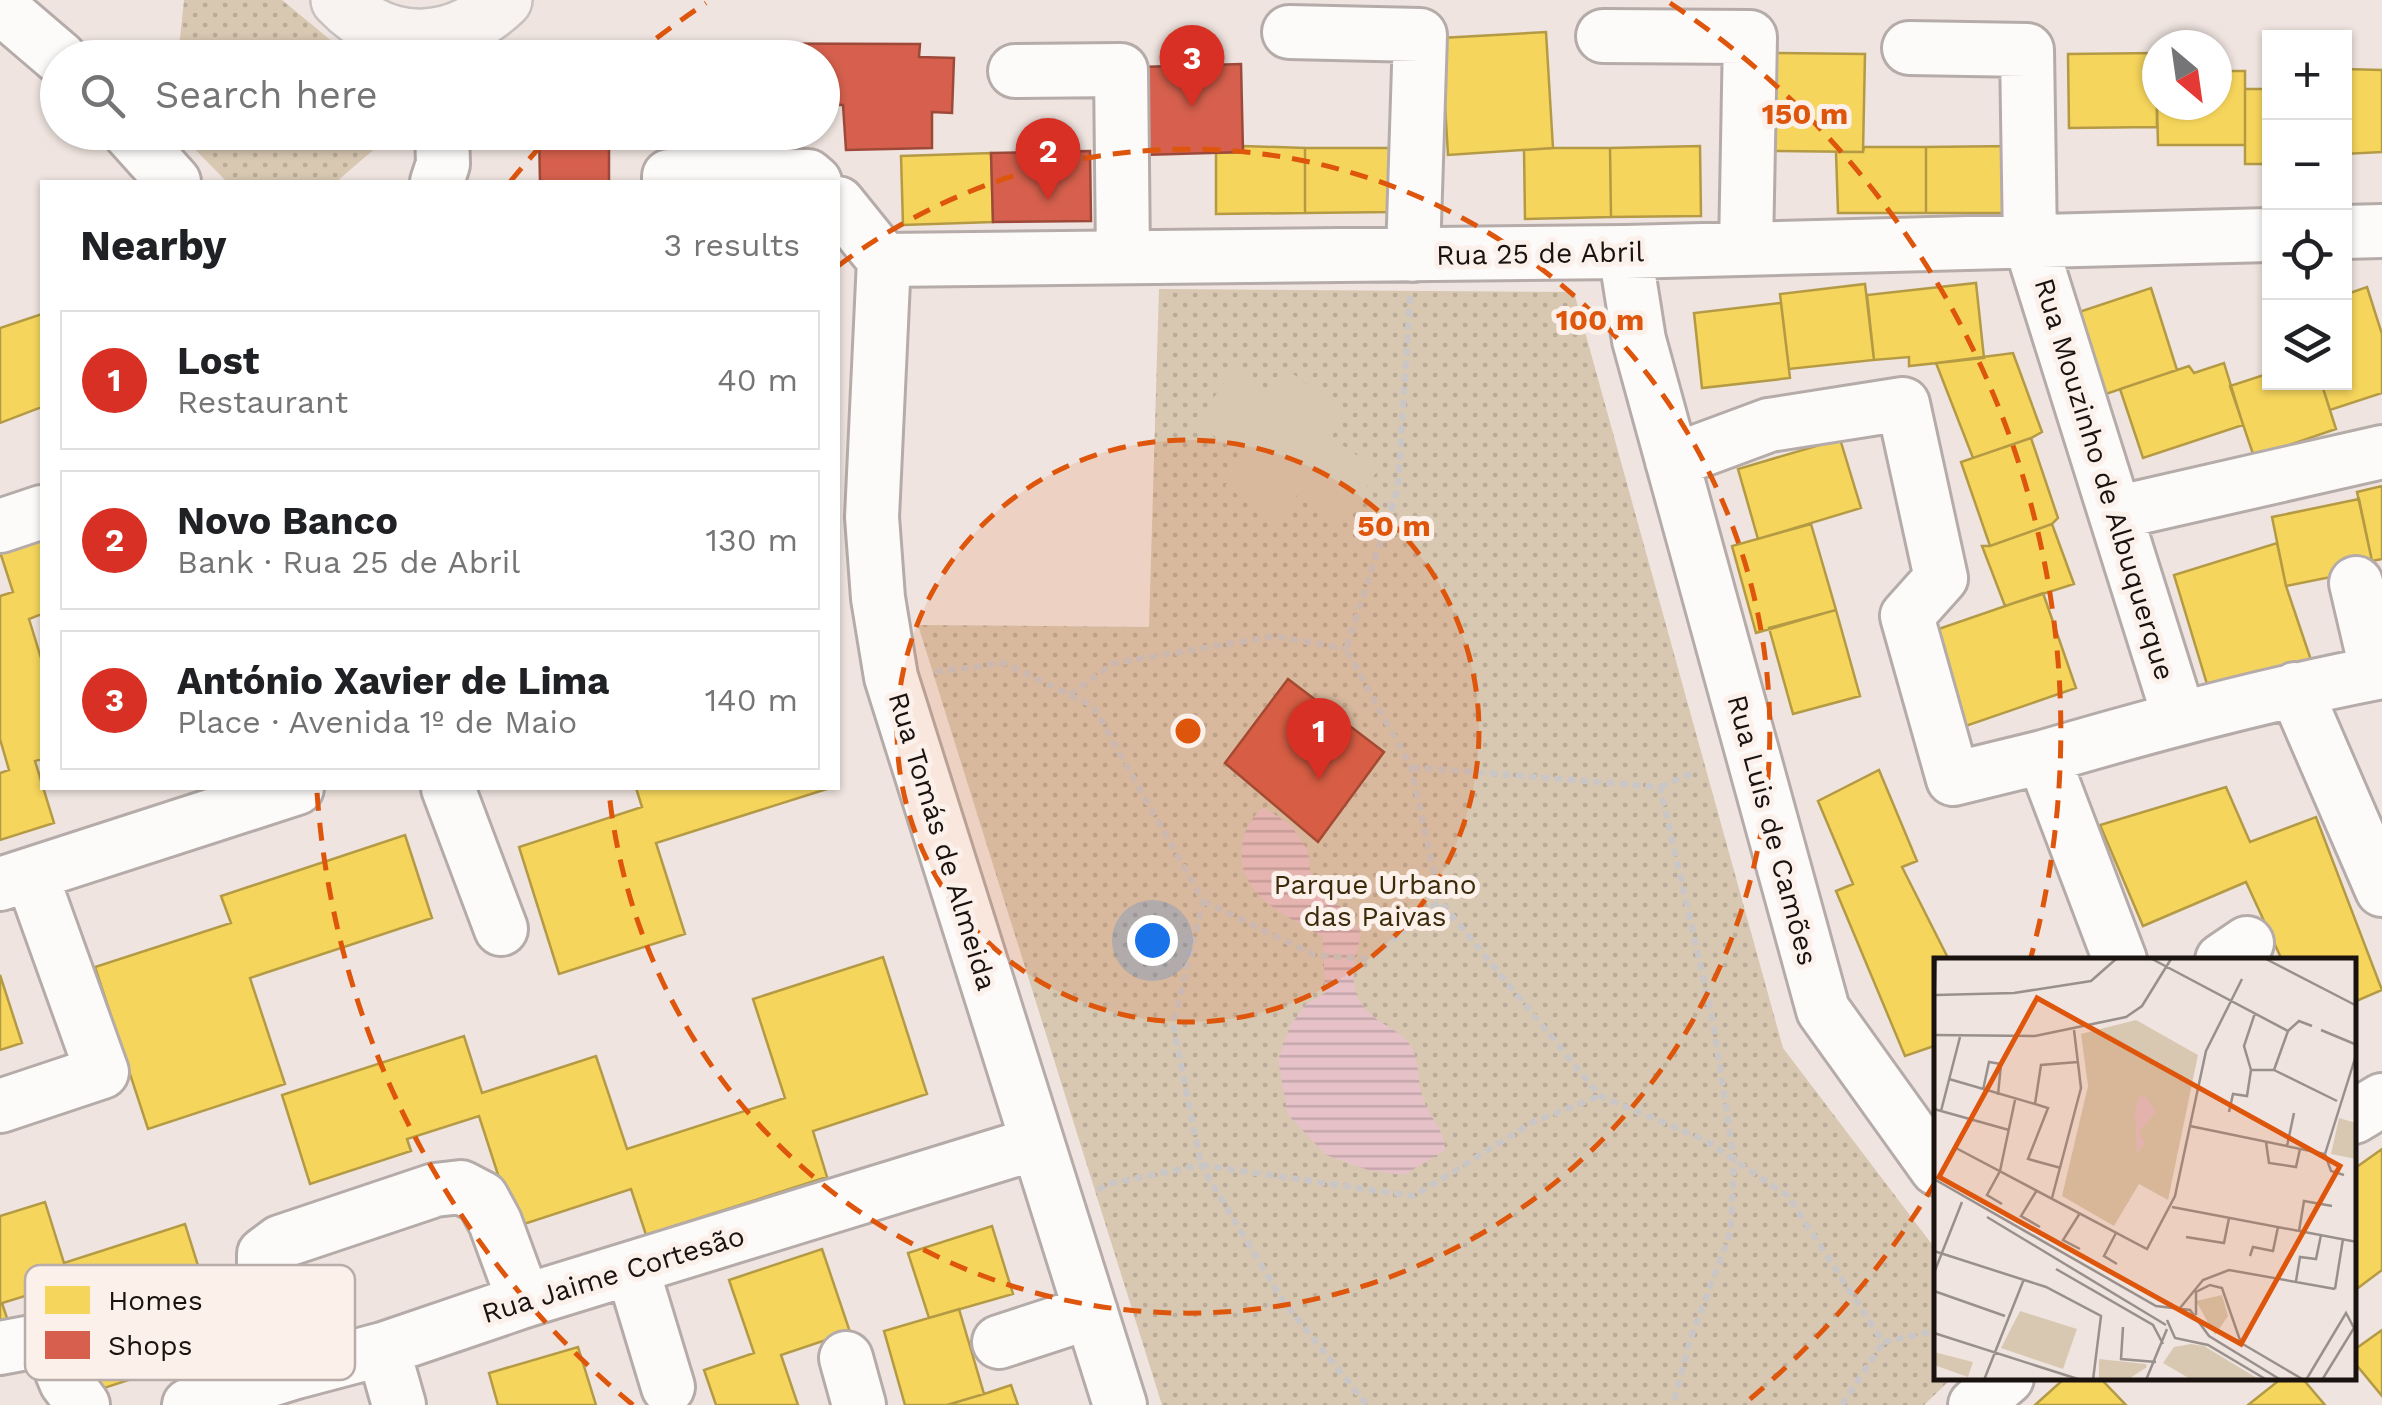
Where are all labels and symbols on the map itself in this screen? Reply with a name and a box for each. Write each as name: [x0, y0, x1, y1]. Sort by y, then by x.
pin: 3: [1160, 24, 1224, 107]
north arrow: [2142, 30, 2232, 120]
text: 150 m: [1762, 96, 1848, 131]
pin: 2: [1016, 118, 1080, 200]
street label: Rua 25 de Abril: [1436, 235, 1645, 272]
street label: Rua Mouzinho de Albuquerque: [2028, 274, 2181, 684]
text: 100 m: [1556, 302, 1644, 337]
text: 50 m: [1357, 508, 1431, 543]
street label: Rua Tomás de Almeida: [881, 688, 1004, 994]
street label: Rua Luis de Camões: [1721, 691, 1824, 969]
pin: 1: [1286, 698, 1352, 780]
centre of rings: [1170, 713, 1206, 749]
park label: Parque Urbano das Paivas: [1273, 868, 1477, 933]
your location: [1127, 915, 1178, 966]
inset map: [1934, 958, 2357, 1380]
street label: Rua Jaime Cortesão: [478, 1219, 748, 1330]
legend: [25, 1265, 355, 1380]
text: Homes: [108, 1284, 203, 1317]
text: Shops: [108, 1329, 192, 1362]

